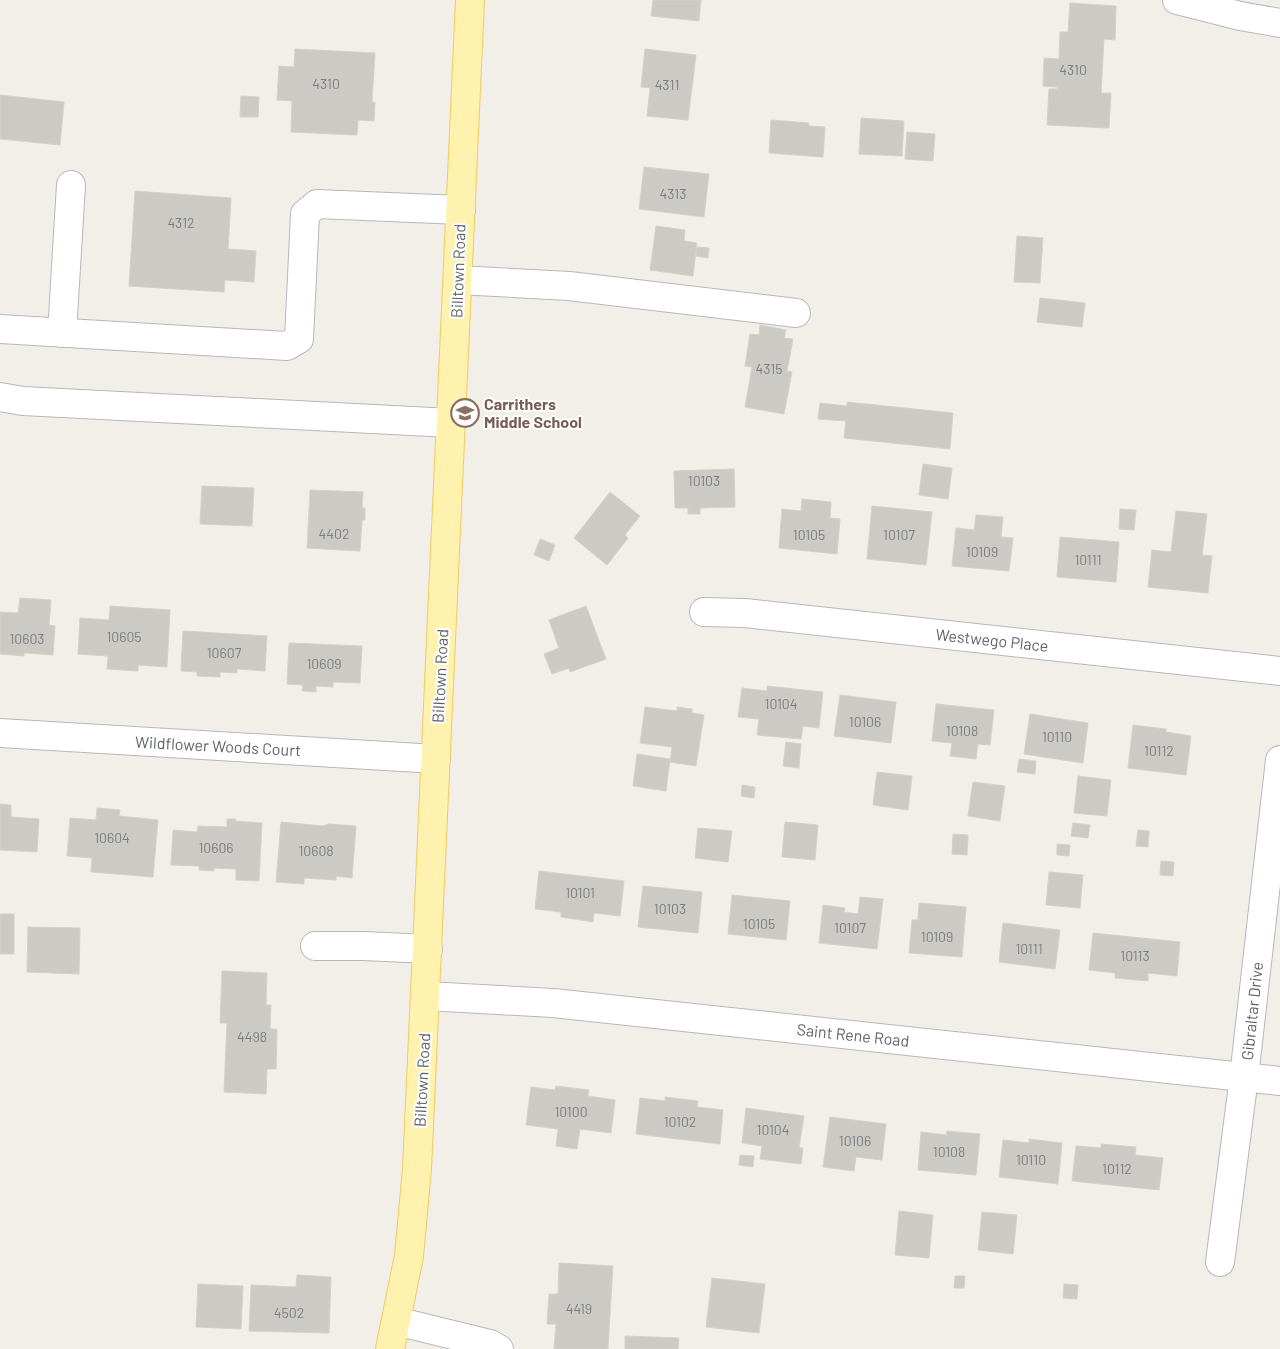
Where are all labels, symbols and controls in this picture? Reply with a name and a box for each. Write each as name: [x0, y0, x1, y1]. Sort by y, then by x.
house number: 4310: [1059, 61, 1087, 78]
house number: 4310: [312, 75, 340, 92]
house number: 4311: [655, 76, 679, 93]
house number: 4313: [660, 185, 686, 202]
house number: 4312: [167, 214, 195, 231]
street label: Billtown Road: [446, 224, 469, 318]
house number: 4315: [756, 360, 782, 377]
place label: Carrithers Middle School: [484, 394, 582, 431]
school or university icon: Carrithers Middle School: [450, 398, 480, 428]
house number: 10103: [688, 472, 720, 489]
house number: 4402: [319, 525, 349, 542]
house number: 10105: [793, 526, 825, 543]
house number: 10107: [883, 526, 915, 543]
house number: 10109: [966, 543, 998, 560]
house number: 10111: [1074, 551, 1102, 568]
street label: Westwego Place: [935, 624, 1050, 655]
house number: 10605: [106, 628, 142, 645]
street label: Billtown Road: [428, 628, 451, 724]
house number: 10603: [9, 630, 45, 647]
house number: 10607: [207, 644, 242, 661]
house number: 10609: [306, 655, 342, 672]
house number: 10104: [765, 695, 797, 712]
house number: 10106: [849, 713, 881, 730]
house number: 10108: [946, 722, 978, 739]
house number: 10110: [1042, 728, 1072, 745]
street label: Wildflower Woods Court: [134, 732, 302, 759]
house number: 10112: [1144, 742, 1174, 759]
house number: 10604: [94, 829, 130, 846]
house number: 10606: [198, 839, 234, 856]
house number: 10608: [298, 842, 334, 859]
house number: 10101: [565, 884, 595, 901]
house number: 10103: [654, 900, 686, 917]
house number: 10105: [743, 915, 775, 932]
house number: 10107: [834, 919, 866, 936]
house number: 10109: [921, 928, 953, 945]
house number: 10111: [1015, 940, 1043, 957]
house number: 10113: [1120, 947, 1150, 964]
street label: Gibraltar Drive: [1237, 961, 1266, 1061]
street label: Saint Rene Road: [796, 1019, 910, 1050]
house number: 4498: [237, 1028, 267, 1045]
street label: Billtown Road: [410, 1032, 433, 1128]
house number: 10100: [554, 1103, 588, 1120]
house number: 10102: [664, 1113, 696, 1130]
house number: 10104: [757, 1121, 789, 1138]
house number: 10106: [839, 1132, 871, 1149]
house number: 10108: [933, 1143, 965, 1160]
house number: 10110: [1016, 1151, 1046, 1168]
house number: 10112: [1102, 1160, 1132, 1177]
house number: 4419: [566, 1300, 592, 1317]
house number: 4502: [274, 1304, 304, 1321]

